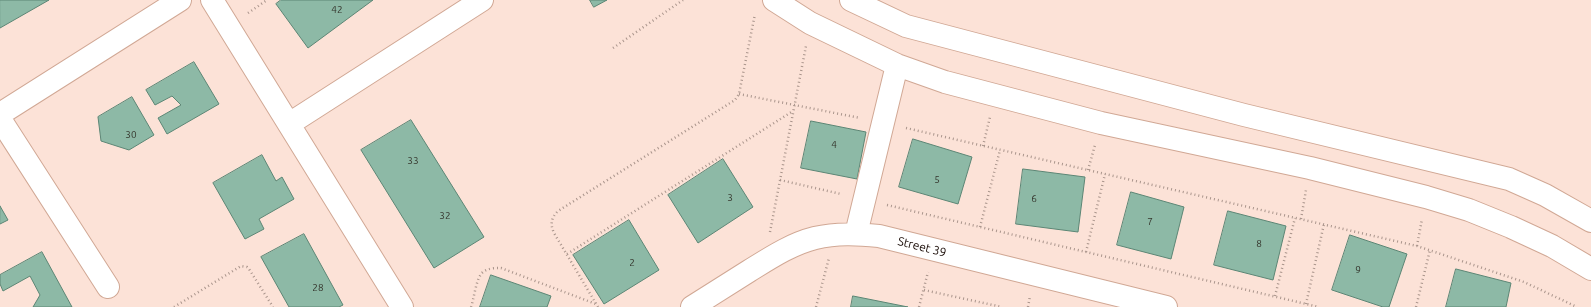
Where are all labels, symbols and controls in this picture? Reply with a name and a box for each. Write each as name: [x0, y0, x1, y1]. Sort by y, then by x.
house number: 42: [331, 4, 343, 16]
house number: 30: [125, 129, 137, 141]
house number: 4: [831, 139, 837, 151]
house number: 33: [407, 155, 419, 167]
house number: 5: [934, 174, 940, 186]
house number: 3: [727, 192, 733, 204]
house number: 6: [1031, 193, 1037, 205]
house number: 32: [439, 210, 451, 222]
house number: 7: [1147, 216, 1153, 228]
street label: Street 39: [896, 234, 948, 260]
house number: 8: [1256, 238, 1262, 250]
house number: 2: [629, 257, 635, 269]
house number: 9: [1355, 264, 1361, 276]
house number: 28: [312, 282, 324, 294]

